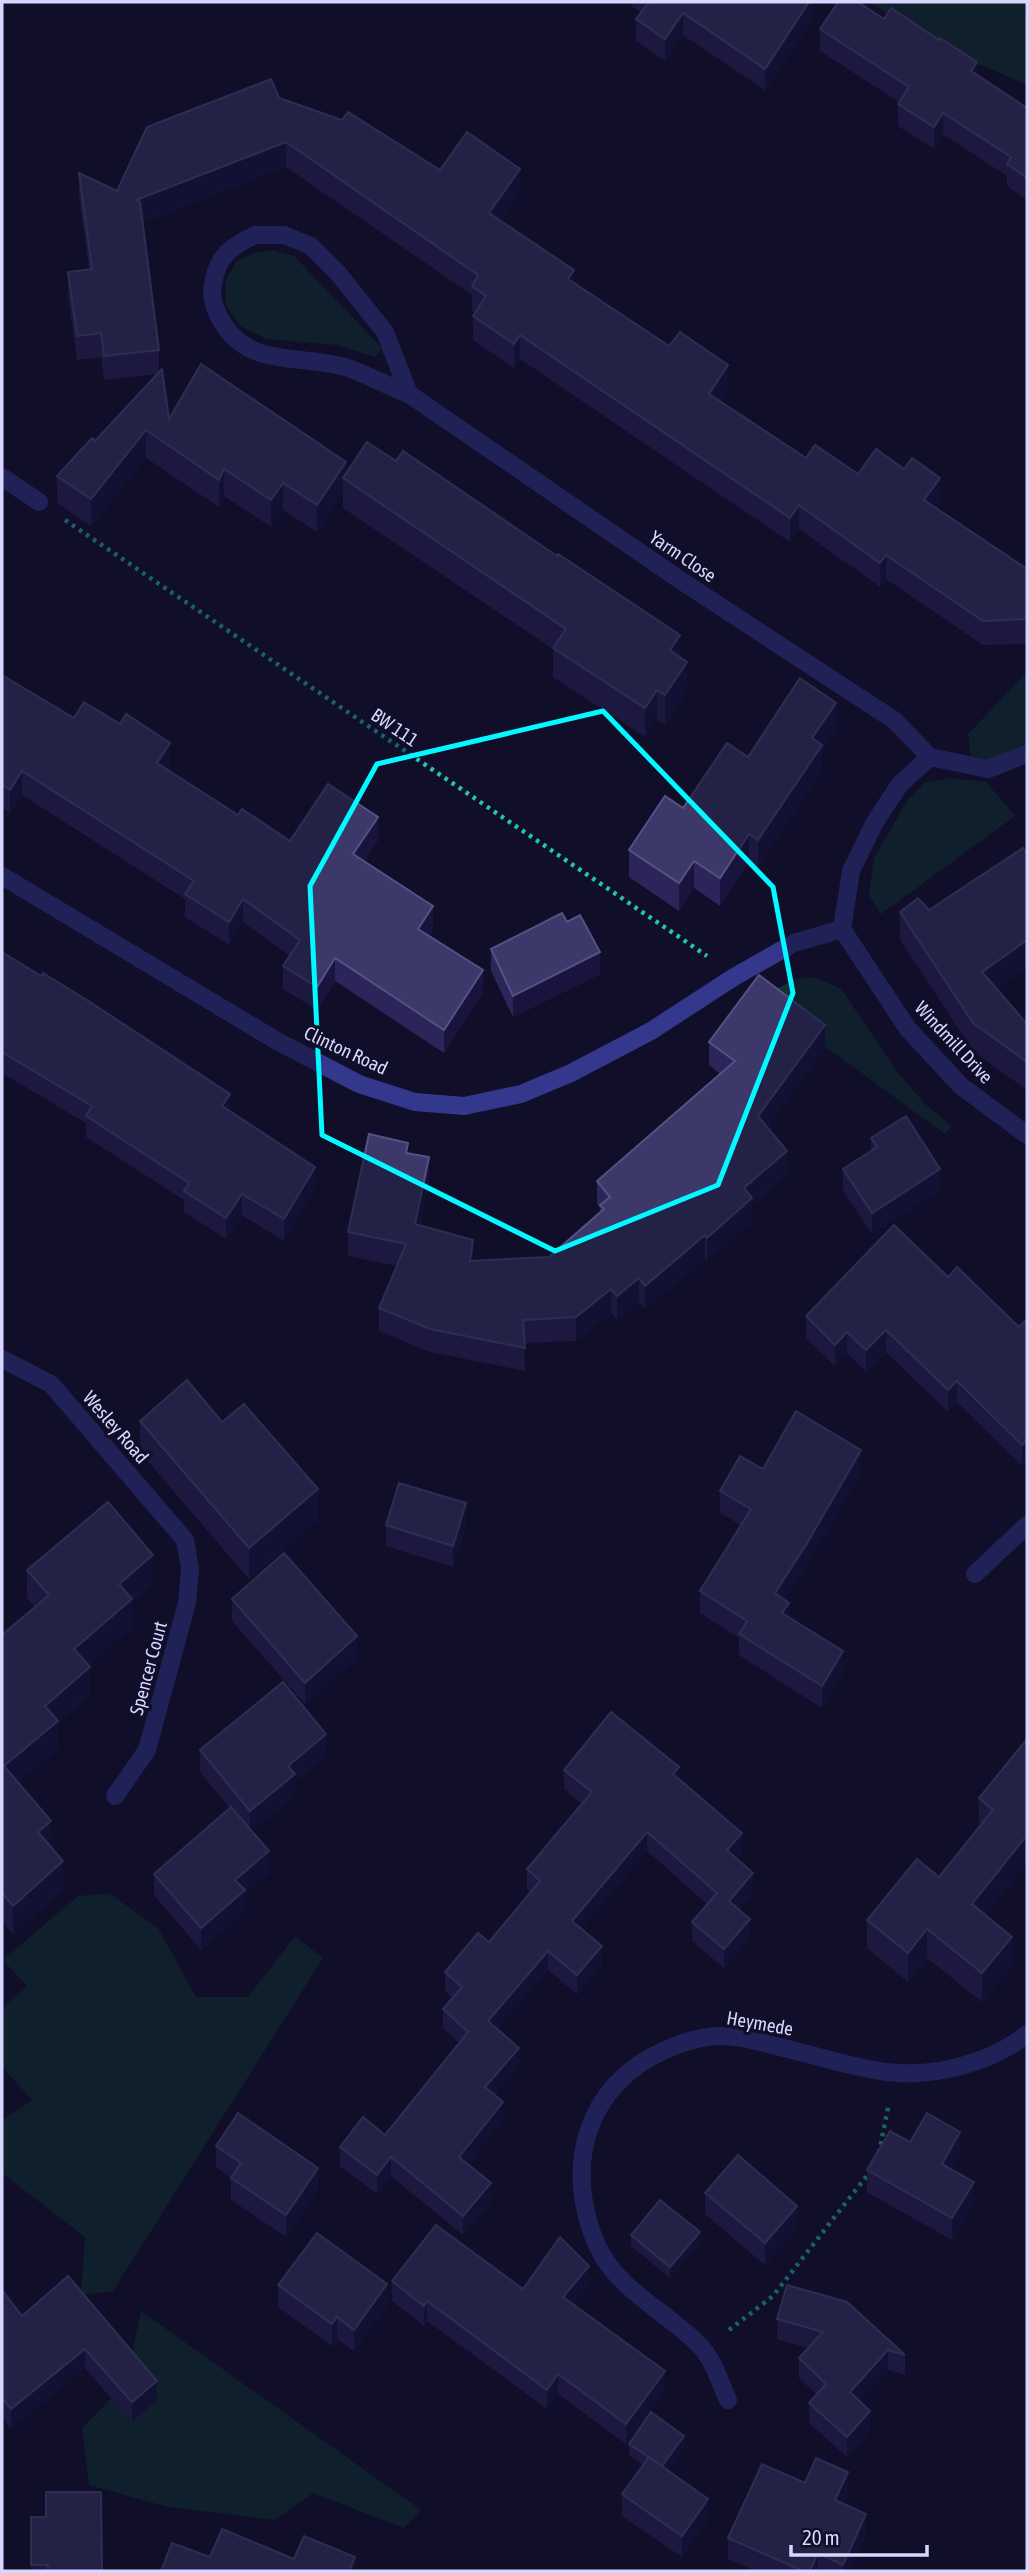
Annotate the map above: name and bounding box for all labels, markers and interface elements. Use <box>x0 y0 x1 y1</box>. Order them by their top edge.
street label: Yarm Close <box>645 526 721 586</box>
street label: BW 111 <box>367 703 423 751</box>
street label: Windmill Drive <box>911 996 997 1088</box>
street label: Clinton Road <box>301 1021 391 1079</box>
street label: Wesley Road <box>79 1386 153 1468</box>
street label: Spencer Court <box>125 1619 171 1717</box>
street label: Heymede <box>725 2006 795 2040</box>
scale bar <box>791 2514 928 2558</box>
text: 20 m <box>802 2525 840 2549</box>

